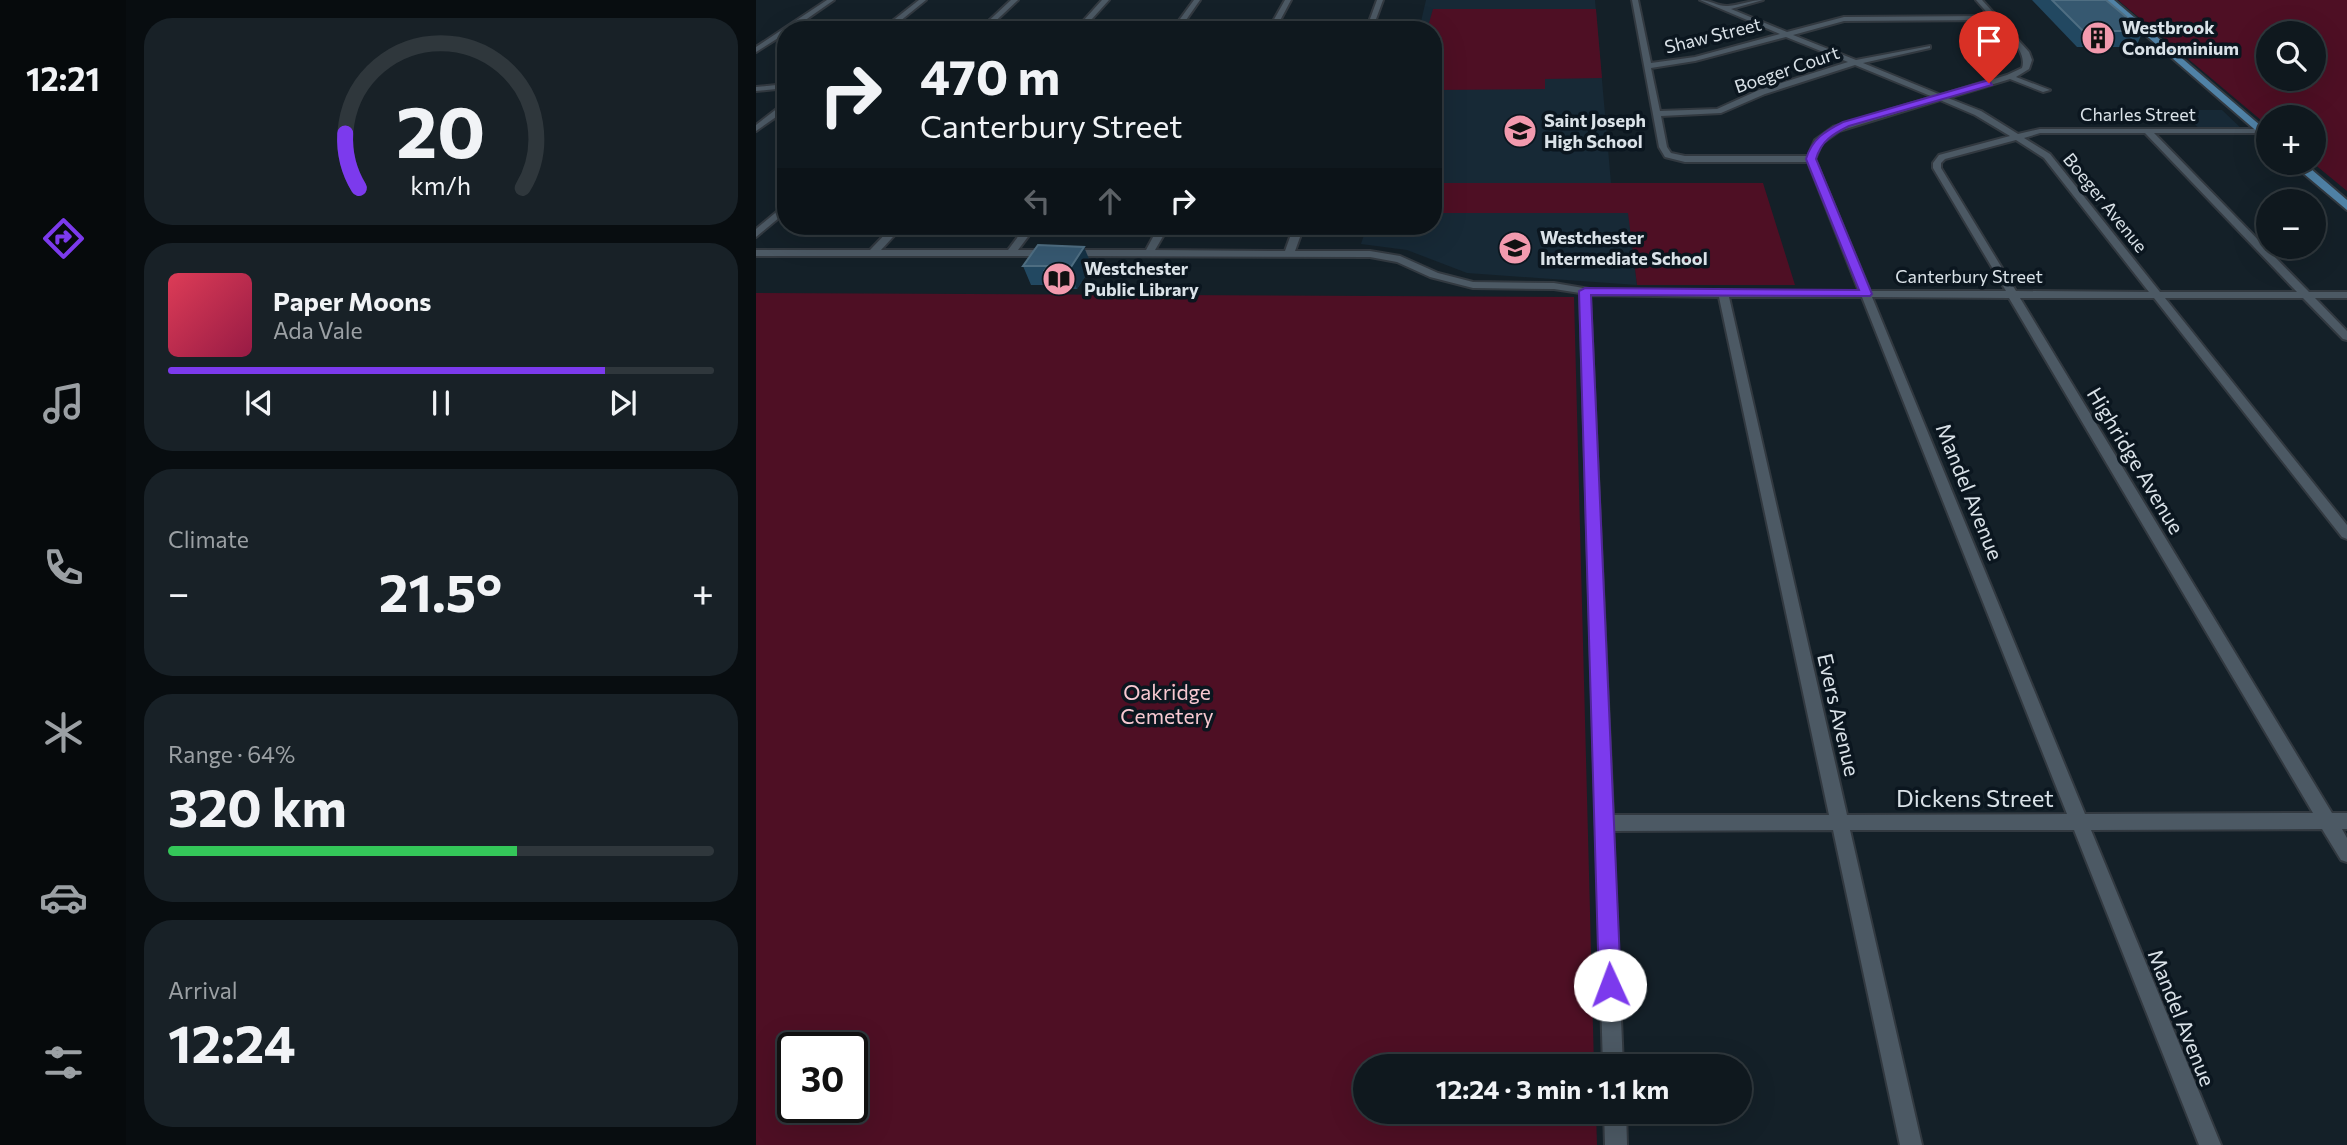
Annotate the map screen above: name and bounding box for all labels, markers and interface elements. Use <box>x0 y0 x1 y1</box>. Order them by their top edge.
pin <box>1959 11 2019 83</box>
street label: Shaw Street <box>1662 12 1763 58</box>
place label: Westbrook Condominium <box>2122 16 2239 59</box>
building icon: Westbrook Condominium <box>2079 19 2117 57</box>
map controls <box>2256 21 2326 259</box>
button: search <box>2256 21 2326 91</box>
icon: arrive <box>1970 22 2008 60</box>
street label: Boeger Court <box>1731 41 1842 97</box>
text: 470 m <box>920 45 1060 105</box>
icon: right <box>805 49 896 140</box>
text: 12:21 <box>26 58 100 98</box>
text: 20 <box>396 84 486 173</box>
street label: Charles Street <box>2080 103 2196 125</box>
text: Canterbury Street <box>920 105 1182 145</box>
button: + <box>2256 105 2326 175</box>
place label: Saint Joseph High School <box>1544 109 1646 152</box>
school or university icon: Saint Joseph High School <box>1501 112 1539 150</box>
street label: Boeger Avenue <box>2059 148 2153 257</box>
text: km/h <box>411 170 471 200</box>
icon: left <box>1018 182 1056 220</box>
icon: ahead <box>1091 182 1129 220</box>
icon: right <box>1164 182 1202 220</box>
button: − <box>2256 189 2326 259</box>
icon: directions <box>39 214 88 263</box>
place label: Westchester Intermediate School <box>1540 226 1708 269</box>
school or university icon: Westchester Intermediate School <box>1496 229 1534 267</box>
place label: Westchester Public Library <box>1084 257 1199 300</box>
library icon: Westchester Public Library <box>1040 260 1078 298</box>
street label: Canterbury Street <box>1895 265 2043 287</box>
text: Paper Moons <box>273 285 431 316</box>
text: Ada Vale <box>273 316 363 344</box>
icon: music <box>39 379 88 428</box>
street label: Highridge Avenue <box>2083 382 2190 538</box>
icon: previous <box>240 384 278 422</box>
icon: pause <box>422 384 460 422</box>
icon: next <box>604 384 642 422</box>
street label: Mandel Avenue <box>1932 419 2009 564</box>
text: Climate <box>168 525 249 553</box>
icon: phone <box>39 543 88 592</box>
text: 21.5° <box>379 559 502 623</box>
text: − <box>168 568 190 615</box>
text: + <box>692 568 714 615</box>
street label: Evers Avenue <box>1813 651 1866 778</box>
park label: Oakridge Cemetery <box>1120 679 1214 728</box>
icon: climate <box>39 708 88 757</box>
text: Range · 64% <box>168 740 295 768</box>
text: 320 km <box>168 774 347 838</box>
street label: Dickens Street <box>1896 783 2054 812</box>
icon: car <box>39 873 88 922</box>
street label: Mandel Avenue <box>2144 945 2221 1090</box>
position arrow <box>1573 948 1647 1022</box>
text: Arrival <box>168 976 238 1004</box>
text: 12:24 <box>168 1010 296 1074</box>
speed limit sign: 30 <box>777 1032 868 1123</box>
icon: filters <box>39 1038 88 1087</box>
text: 12:24 · 3 min · 1.1 km <box>1436 1073 1669 1104</box>

